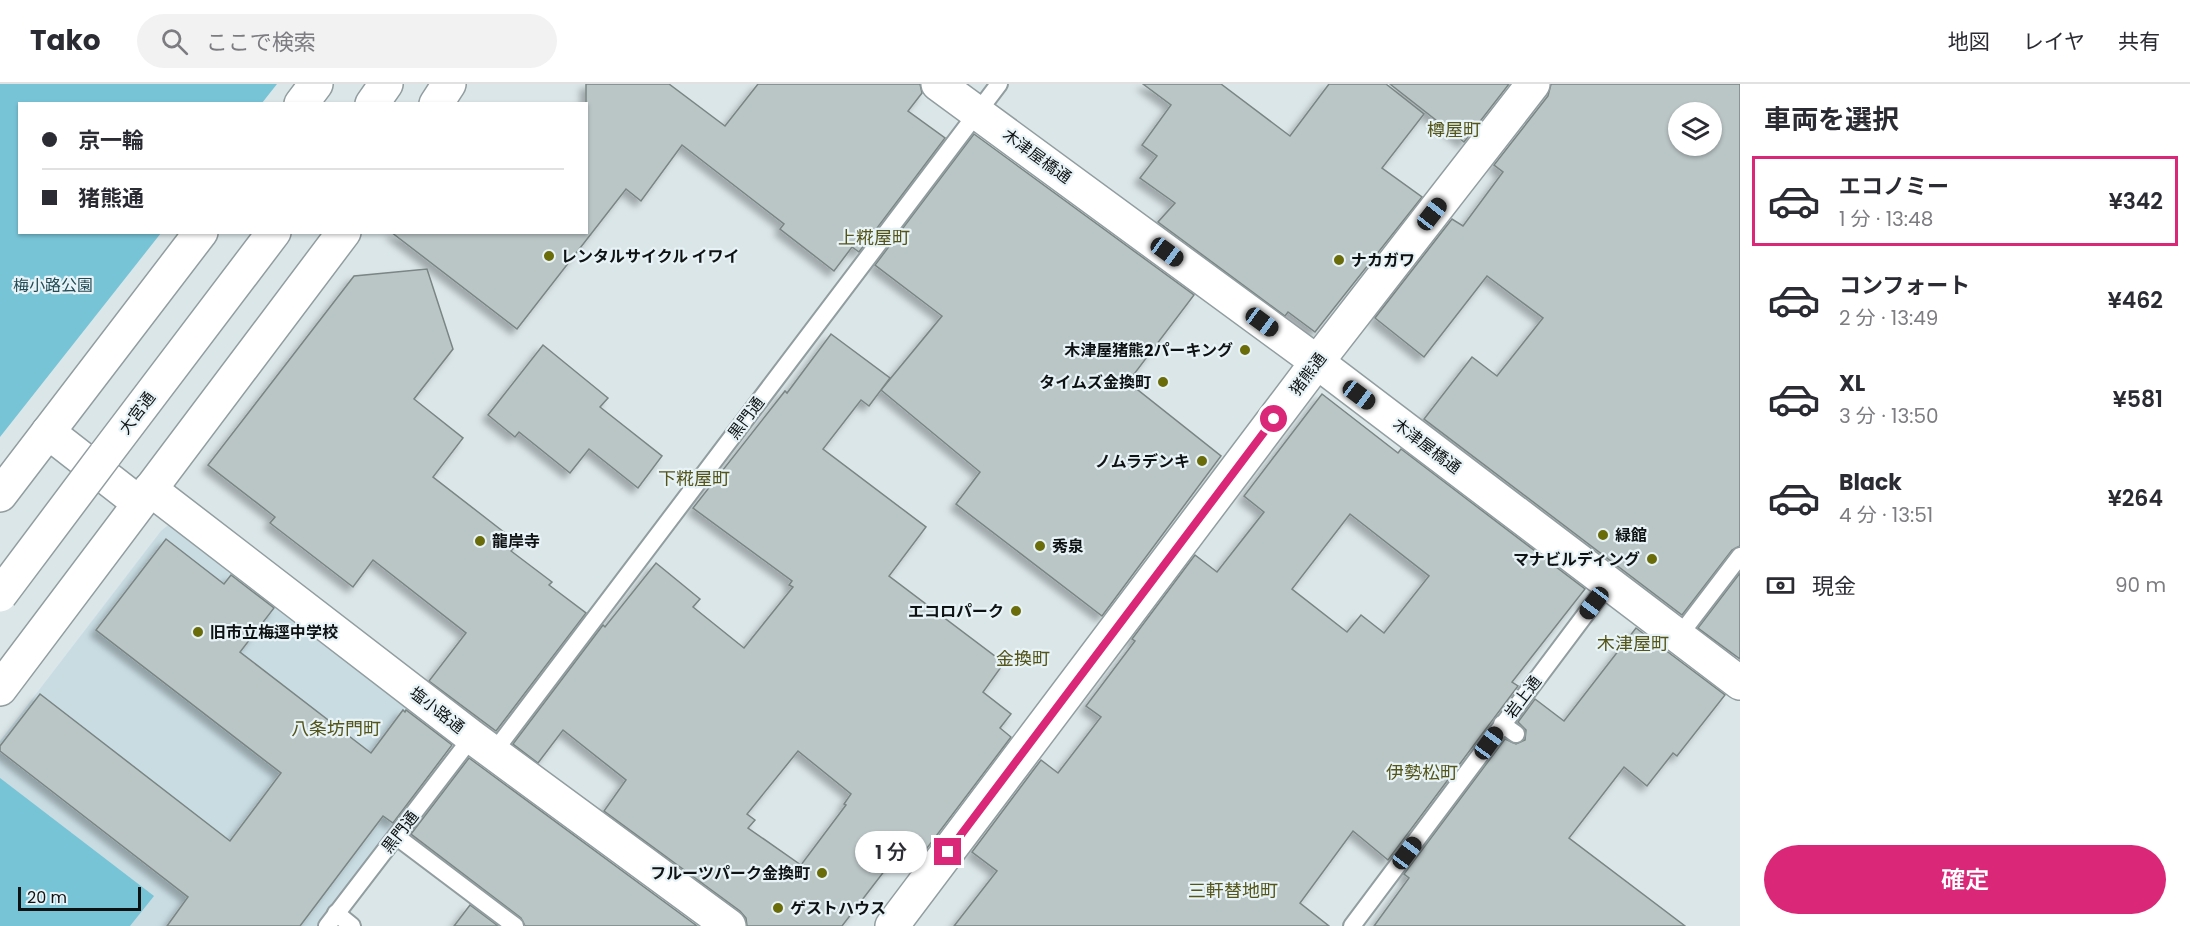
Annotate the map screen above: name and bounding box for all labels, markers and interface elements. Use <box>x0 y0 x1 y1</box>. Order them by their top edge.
search box <box>137 14 557 68</box>
text: Tako <box>30 21 101 60</box>
icon: search <box>158 25 191 58</box>
text: ここで検索 <box>206 27 316 58</box>
text: 地図 <box>1948 27 1990 56</box>
text: レイヤ <box>2023 27 2085 56</box>
text: 共有 <box>2118 27 2160 56</box>
text: 車両を選択 <box>1764 101 1899 138</box>
map controls <box>1668 102 1722 156</box>
button: layers <box>1668 102 1722 156</box>
district label: 樽屋町 <box>1427 117 1481 142</box>
street label: 木津屋橋通 <box>998 123 1076 189</box>
text: 京一輪 <box>78 125 144 156</box>
text: エコノミー <box>1839 171 1949 202</box>
icon: car <box>1767 174 1821 228</box>
text: 猪熊通 <box>78 183 144 214</box>
text: ¥342 <box>2109 186 2163 217</box>
car <box>1414 194 1450 234</box>
text: 1 分 · 13:48 <box>1839 205 1933 233</box>
district label: 上糀屋町 <box>838 225 910 250</box>
car <box>1147 234 1187 270</box>
place label: レンタルサイクル イワイ <box>561 245 740 268</box>
marker: レンタルサイクル イワイ <box>542 249 556 263</box>
place label: ナカガワ <box>1351 249 1415 272</box>
marker: ナカガワ <box>1332 253 1346 267</box>
text: コンフォート <box>1839 270 1970 301</box>
icon: car <box>1767 273 1821 327</box>
park label: 梅小路公園 <box>13 274 93 297</box>
text: ¥462 <box>2108 285 2163 316</box>
car <box>1242 304 1282 340</box>
text: 2 分 · 13:49 <box>1839 304 1938 332</box>
place label: 木津屋猪熊2パーキング <box>1064 339 1233 362</box>
marker: 木津屋猪熊2パーキング <box>1238 343 1252 357</box>
street label: 猪熊通 <box>1284 348 1332 400</box>
text: XL <box>1839 368 1865 399</box>
place label: タイムズ金換町 <box>1039 371 1151 394</box>
icon: car <box>1767 372 1821 426</box>
marker: タイムズ金換町 <box>1156 375 1170 389</box>
car <box>1339 377 1379 413</box>
text: ¥581 <box>2113 384 2163 415</box>
street label: 大宮通 <box>113 387 161 439</box>
street label: 黒門通 <box>722 392 770 444</box>
text: 3 分 · 13:50 <box>1839 402 1939 430</box>
route start <box>1260 405 1287 432</box>
street label: 木津屋橋通 <box>1388 413 1466 479</box>
place label: ノムラデンキ <box>1095 450 1190 473</box>
marker: ノムラデンキ <box>1195 454 1209 468</box>
district label: 下糀屋町 <box>658 466 730 491</box>
text: Black <box>1839 467 1902 498</box>
icon: car <box>1767 471 1821 525</box>
text: ¥264 <box>2108 483 2163 514</box>
text: 4 分 · 13:51 <box>1839 501 1933 529</box>
place label: 緑館 <box>1615 524 1647 547</box>
marker: 緑館 <box>1596 528 1610 542</box>
place label: 龍岸寺 <box>492 530 540 553</box>
marker: 龍岸寺 <box>473 534 487 548</box>
place label: 秀泉 <box>1052 535 1084 558</box>
marker: 秀泉 <box>1033 539 1047 553</box>
place label: マナビルディング <box>1513 548 1640 571</box>
marker: マナビルディング <box>1645 552 1659 566</box>
icon: cash <box>1764 569 1797 602</box>
text: 現金 <box>1812 571 1856 602</box>
text: 90 m <box>2115 571 2166 599</box>
car <box>1576 583 1612 623</box>
place label: エコロパーク <box>908 600 1004 623</box>
marker: エコロパーク <box>1009 604 1023 618</box>
place label: 旧市立梅逕中学校 <box>210 621 338 644</box>
marker: 旧市立梅逕中学校 <box>191 625 205 639</box>
district label: 木津屋町 <box>1597 631 1669 656</box>
district label: 金換町 <box>996 646 1050 671</box>
street label: 岩上通 <box>1499 671 1547 723</box>
street label: 塩小路通 <box>405 681 469 739</box>
district label: 八条坊門町 <box>291 716 381 741</box>
car <box>1471 723 1507 763</box>
district label: 伊勢松町 <box>1386 760 1458 785</box>
street label: 黒門通 <box>376 806 424 858</box>
callout: 1 分 <box>855 831 927 873</box>
car <box>1389 833 1425 873</box>
text: 1 分 <box>875 838 907 866</box>
route end <box>934 838 961 865</box>
button: 確定 <box>1764 845 2166 914</box>
place label: フルーツパーク金換町 <box>650 862 810 885</box>
marker: フルーツパーク金換町 <box>815 866 829 880</box>
district label: 三軒替地町 <box>1188 878 1278 903</box>
scale bar <box>18 884 141 912</box>
text: 20 m <box>27 886 67 909</box>
place label: ゲストハウス <box>790 897 886 920</box>
marker: ゲストハウス <box>771 901 785 915</box>

